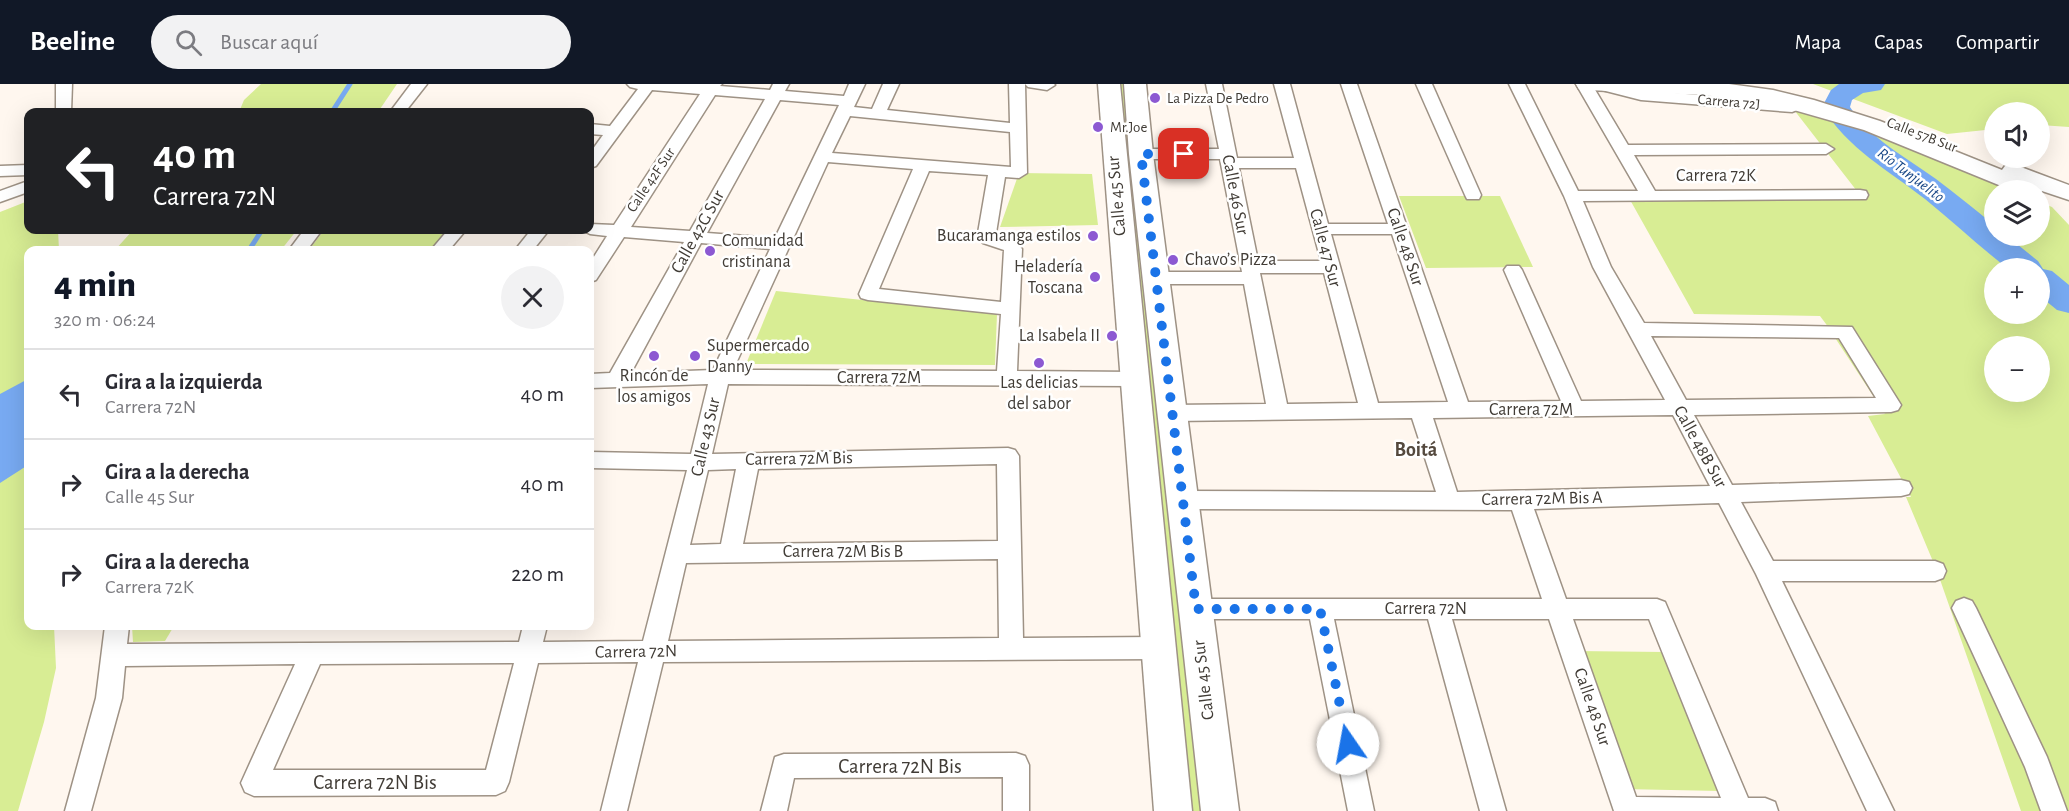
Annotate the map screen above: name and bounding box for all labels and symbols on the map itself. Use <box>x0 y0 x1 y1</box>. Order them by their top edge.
marker: La Pizza De Pedro <box>1148 91 1162 105</box>
place label: La Pizza De Pedro <box>1167 91 1269 106</box>
street label: Carrera 72J <box>1697 92 1761 112</box>
street label: Calle 57B Sur <box>1885 115 1959 155</box>
marker: Mr.Joe <box>1091 120 1105 134</box>
place label: Mr.Joe <box>1110 120 1147 135</box>
pin <box>1158 128 1209 179</box>
street label: Calle 42F Sur <box>624 145 678 215</box>
water label: Río Tunjuelito <box>1874 145 1948 206</box>
street label: Calle 46 Sur <box>1218 153 1252 237</box>
street label: Calle 45 Sur <box>1105 155 1129 237</box>
street label: Carrera 72K <box>1676 167 1756 185</box>
street label: Calle 42G Sur <box>668 187 728 276</box>
street label: Calle 48 Sur <box>1383 206 1427 289</box>
street label: Calle 47 Sur <box>1306 207 1344 289</box>
place label: Bucaramanga estilos <box>937 227 1081 245</box>
marker: Bucaramanga estilos <box>1086 229 1100 243</box>
place label: Comunidad cristinana <box>722 232 804 271</box>
marker: Comunidad cristinana <box>703 244 717 258</box>
place label: Chavo’s Pizza <box>1185 251 1277 269</box>
marker: Chavo’s Pizza <box>1166 253 1180 267</box>
place label: Heladería Toscana <box>1014 258 1083 297</box>
marker: Heladería Toscana <box>1088 270 1102 284</box>
place label: La Isabela II <box>1019 327 1100 345</box>
marker: La Isabela II <box>1105 329 1119 343</box>
place label: Supermercado Danny <box>707 337 810 376</box>
marker: Rincón de los amigos <box>647 349 661 363</box>
marker: Supermercado Danny <box>688 349 702 363</box>
marker: Las delicias del sabor <box>1032 356 1046 370</box>
place label: Rincón de los amigos <box>617 367 691 406</box>
street label: Carrera 72M <box>837 369 921 387</box>
place label: Las delicias del sabor <box>1000 374 1078 413</box>
street label: Calle 43 Sur <box>688 396 724 478</box>
street label: Carrera 72M <box>1489 401 1573 419</box>
street label: Calle 48B Sur <box>1670 403 1730 491</box>
district label: Boitá <box>1395 440 1438 460</box>
street label: Carrera 72M Bis <box>745 449 853 469</box>
street label: Carrera 72M Bis A <box>1481 489 1603 509</box>
street label: Carrera 72M Bis B <box>783 543 903 561</box>
street label: Carrera 72N <box>1385 600 1467 618</box>
street label: Calle 45 Sur <box>1190 639 1218 721</box>
street label: Carrera 72N <box>595 642 677 662</box>
street label: Calle 48 Sur <box>1570 666 1614 749</box>
position arrow <box>1316 712 1380 776</box>
street label: Carrera 72N Bis <box>838 756 962 777</box>
street label: Carrera 72N Bis <box>313 772 437 793</box>

